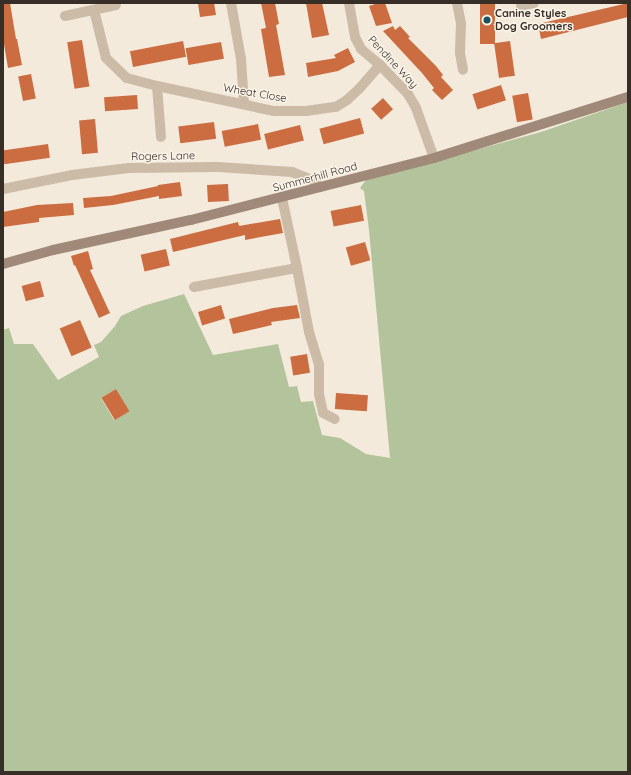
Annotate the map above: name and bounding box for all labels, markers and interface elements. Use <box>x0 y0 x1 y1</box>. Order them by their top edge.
place label: Canine Styles Dog Groomers <box>495 7 573 33</box>
marker: Canine Styles Dog Groomers <box>482 15 492 25</box>
street label: Pendine Way <box>365 33 421 91</box>
street label: Wheat Close <box>222 81 288 105</box>
street label: Rogers Lane <box>131 149 195 163</box>
street label: Summerhill Road <box>271 159 359 195</box>

